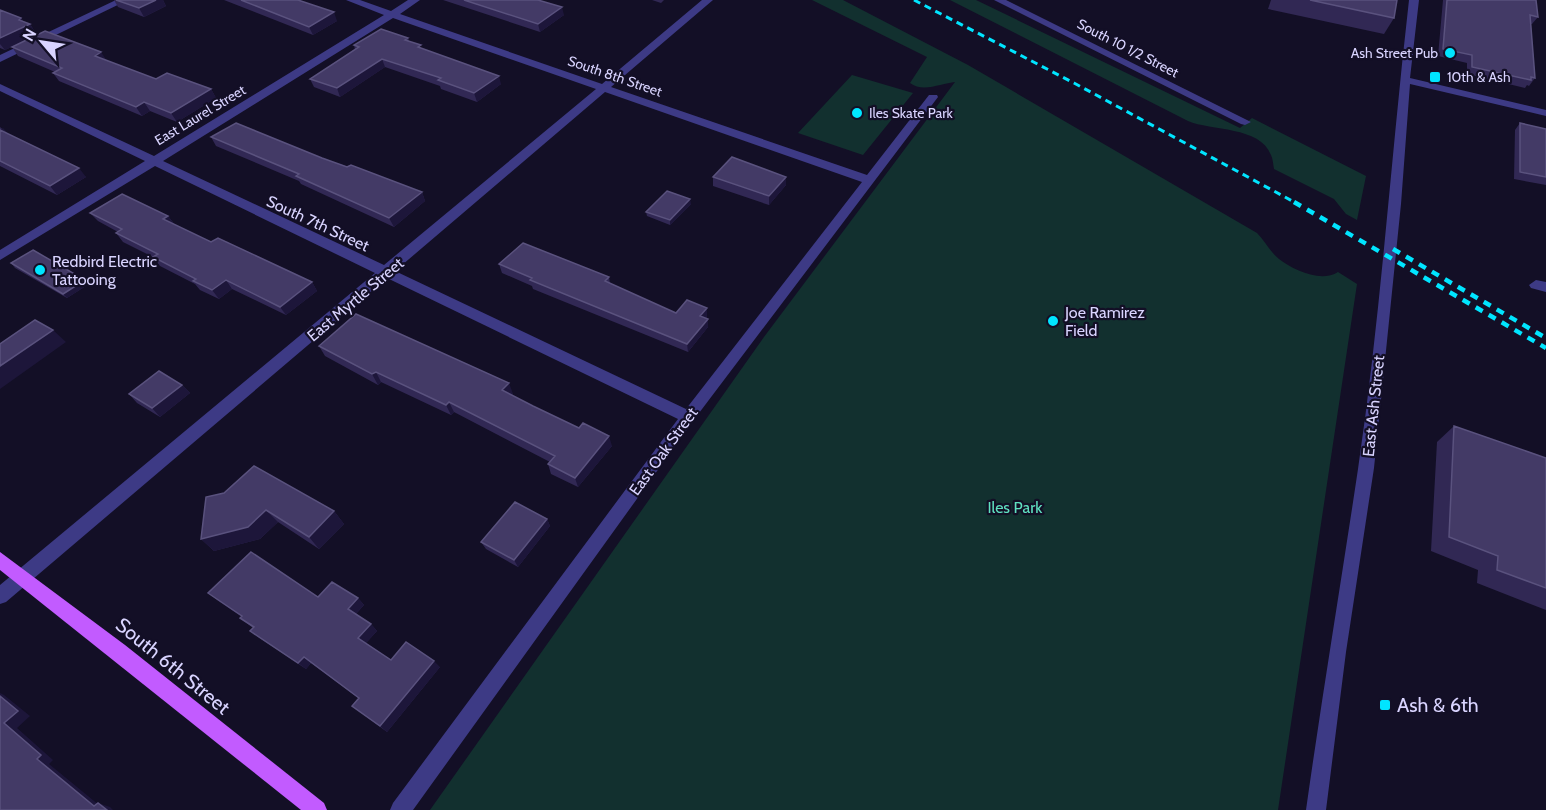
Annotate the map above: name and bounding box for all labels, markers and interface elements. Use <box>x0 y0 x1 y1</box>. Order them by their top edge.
north arrow <box>12 12 72 72</box>
street label: South 10 1/2 Street <box>1074 15 1182 82</box>
text: N <box>18 25 40 45</box>
place label: Ash Street Pub <box>1351 44 1438 62</box>
marker: Ash Street Pub <box>1443 46 1457 60</box>
street label: South 8th Street <box>565 51 665 101</box>
place label: 10th & Ash <box>1447 68 1511 86</box>
marker: 10th & Ash <box>1428 70 1442 84</box>
street label: East Laurel Street <box>151 81 249 149</box>
place label: Iles Skate Park <box>869 104 954 122</box>
marker: Iles Skate Park <box>850 106 864 120</box>
street label: South 7th Street <box>263 191 373 256</box>
place label: Redbird Electric Tattooing <box>52 252 157 289</box>
street label: East Myrtle Street <box>303 253 408 345</box>
marker: Redbird Electric Tattooing <box>33 263 47 277</box>
place label: Joe Ramirez Field <box>1064 303 1145 340</box>
marker: Joe Ramirez Field <box>1046 314 1060 328</box>
street label: East Ash Street <box>1359 354 1388 458</box>
street label: East Oak Street <box>625 403 702 499</box>
park label: Iles Park <box>988 498 1043 517</box>
street label: South 6th Street <box>111 613 235 720</box>
place label: Ash & 6th <box>1397 693 1479 717</box>
marker: Ash & 6th <box>1378 698 1392 712</box>

